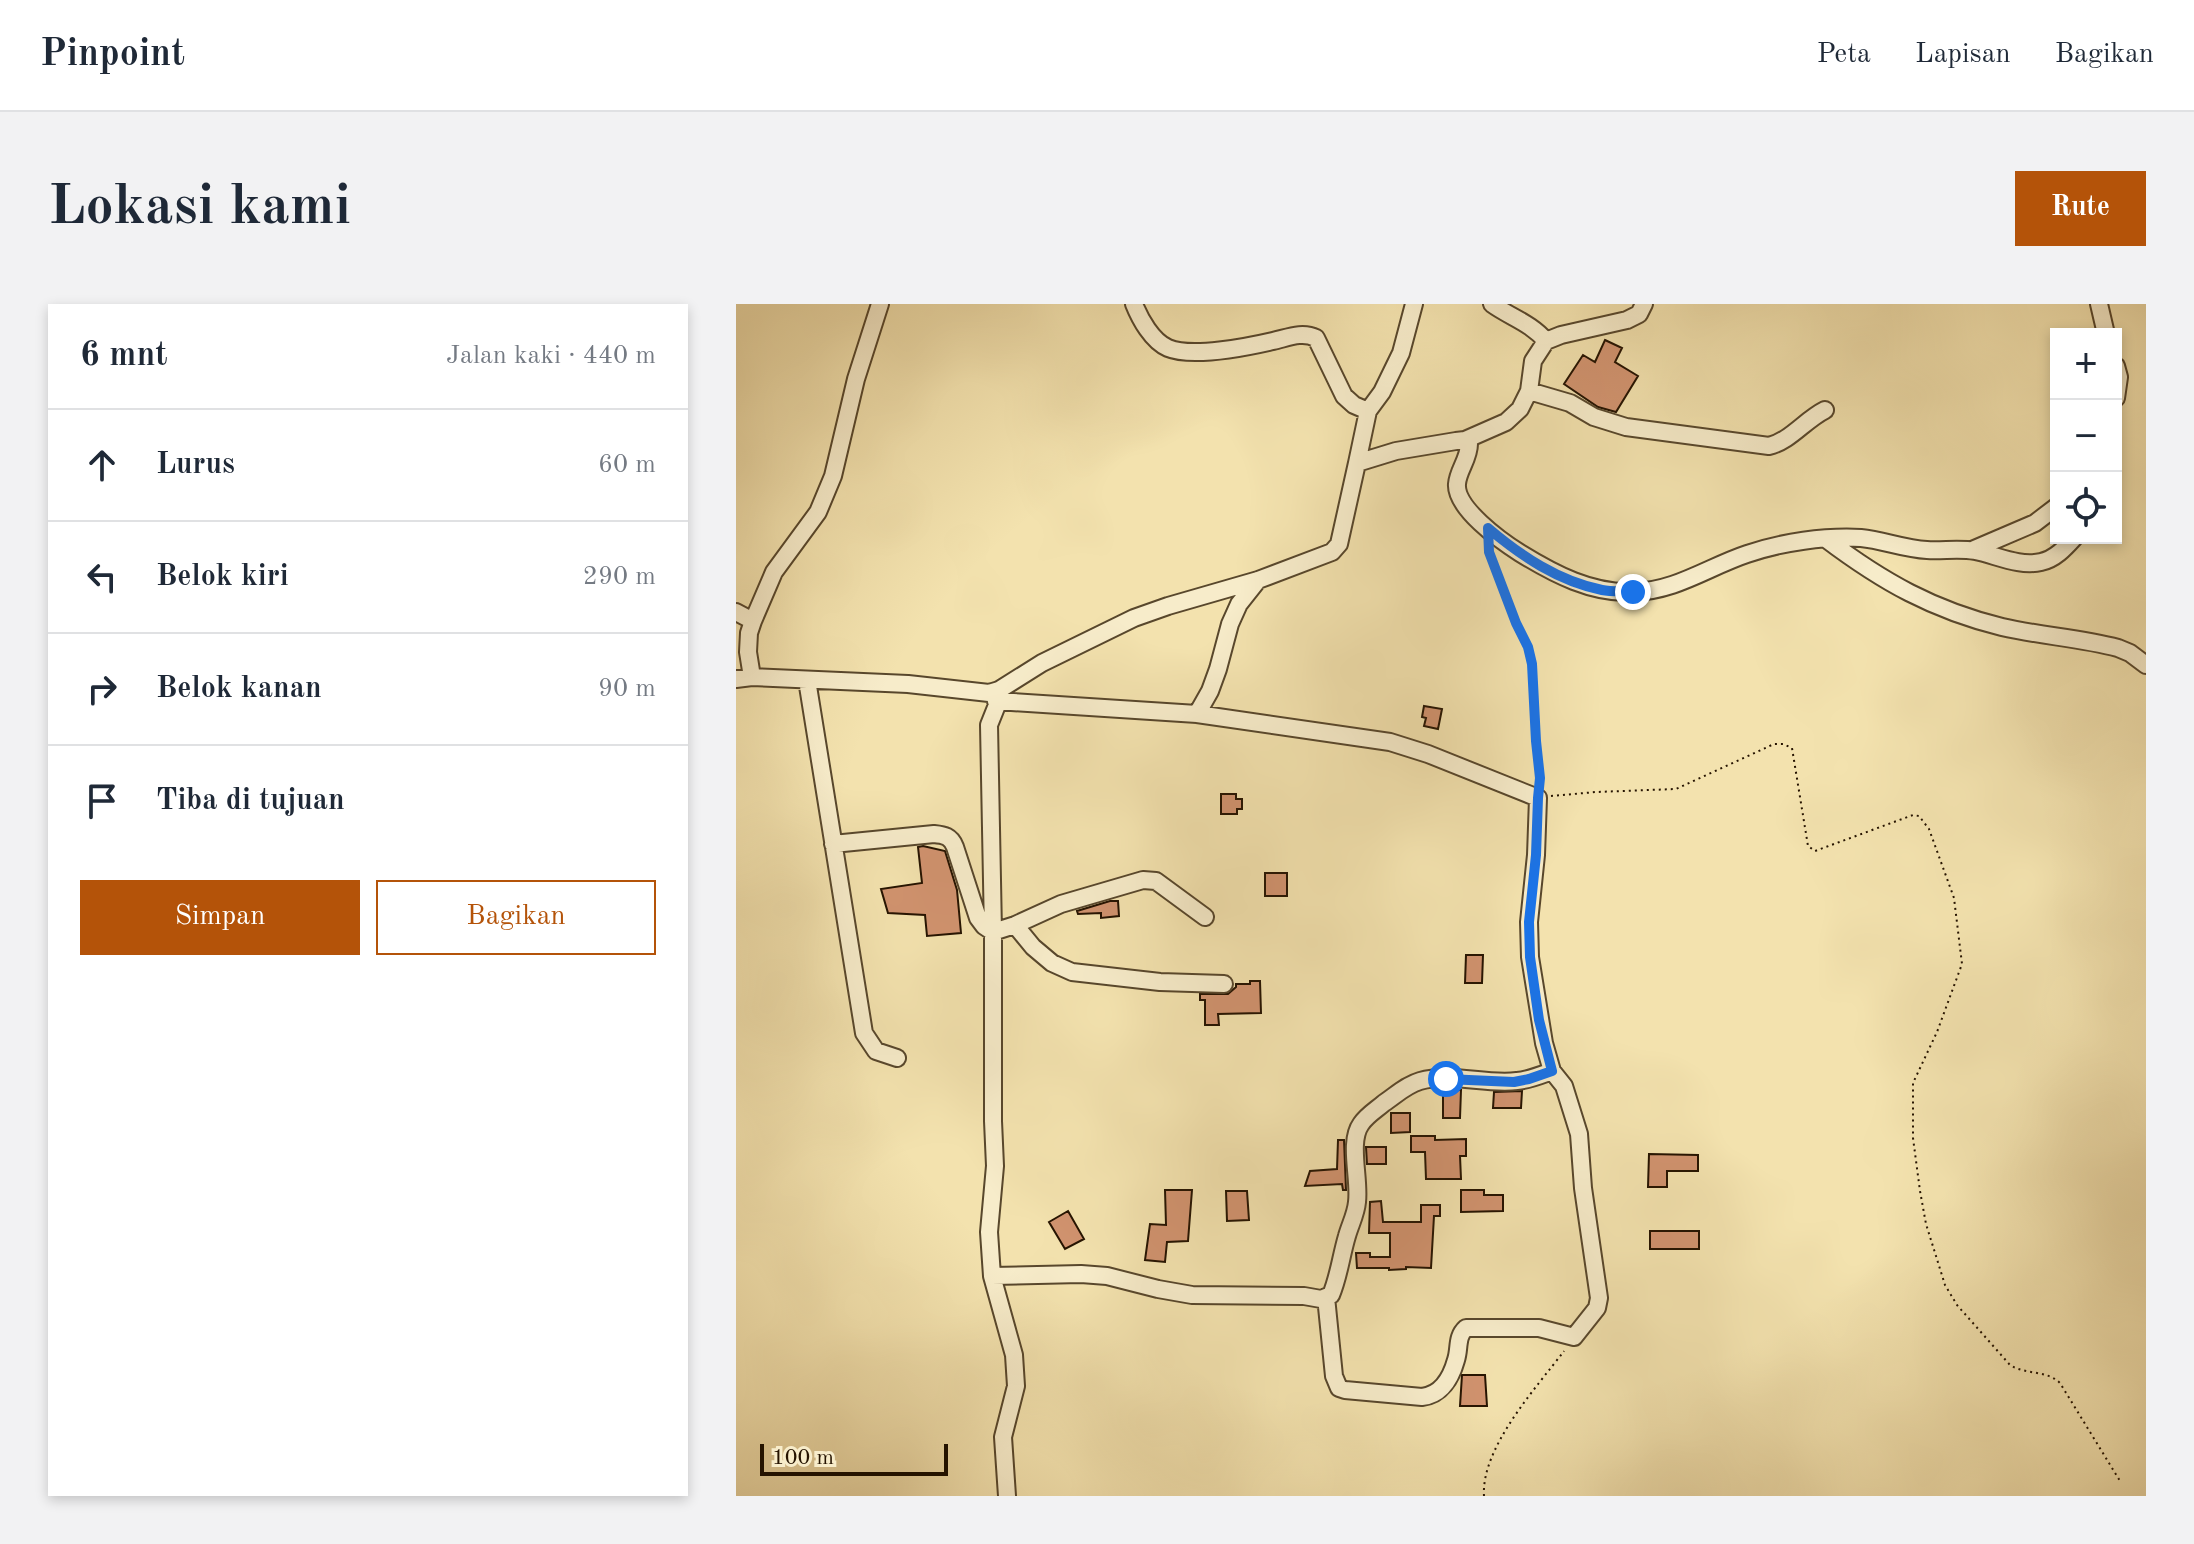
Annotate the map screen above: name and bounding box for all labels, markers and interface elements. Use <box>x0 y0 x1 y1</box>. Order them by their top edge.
text: Pinpoint <box>40 36 185 74</box>
text: Peta <box>1817 41 1871 69</box>
text: Lapisan <box>1915 41 2011 69</box>
text: Bagikan <box>2055 41 2154 69</box>
button: Rute <box>2015 171 2146 246</box>
text: Lokasi kami <box>48 180 351 236</box>
map controls <box>2050 328 2122 544</box>
button: + <box>2050 328 2122 400</box>
text: 6 mnt <box>80 339 168 373</box>
text: Jalan kaki · 440 m <box>446 343 656 369</box>
button: − <box>2050 400 2122 472</box>
icon: ahead <box>80 443 124 487</box>
text: Lurus <box>156 450 235 480</box>
text: 60 m <box>598 452 656 478</box>
button: locate <box>2050 472 2122 544</box>
icon: left <box>80 555 124 599</box>
text: Belok kiri <box>156 562 289 592</box>
text: 290 m <box>583 564 656 590</box>
route end <box>1615 574 1651 610</box>
icon: right <box>80 667 124 711</box>
text: Belok kanan <box>156 674 322 704</box>
text: 90 m <box>598 676 656 702</box>
icon: arrive <box>80 779 124 823</box>
text: Tiba di tujuan <box>156 786 345 816</box>
button: Simpan <box>80 880 360 955</box>
button: Bagikan <box>376 880 656 955</box>
route start <box>1428 1061 1464 1097</box>
scale bar <box>760 1440 948 1476</box>
text: 100 m <box>772 1447 834 1469</box>

